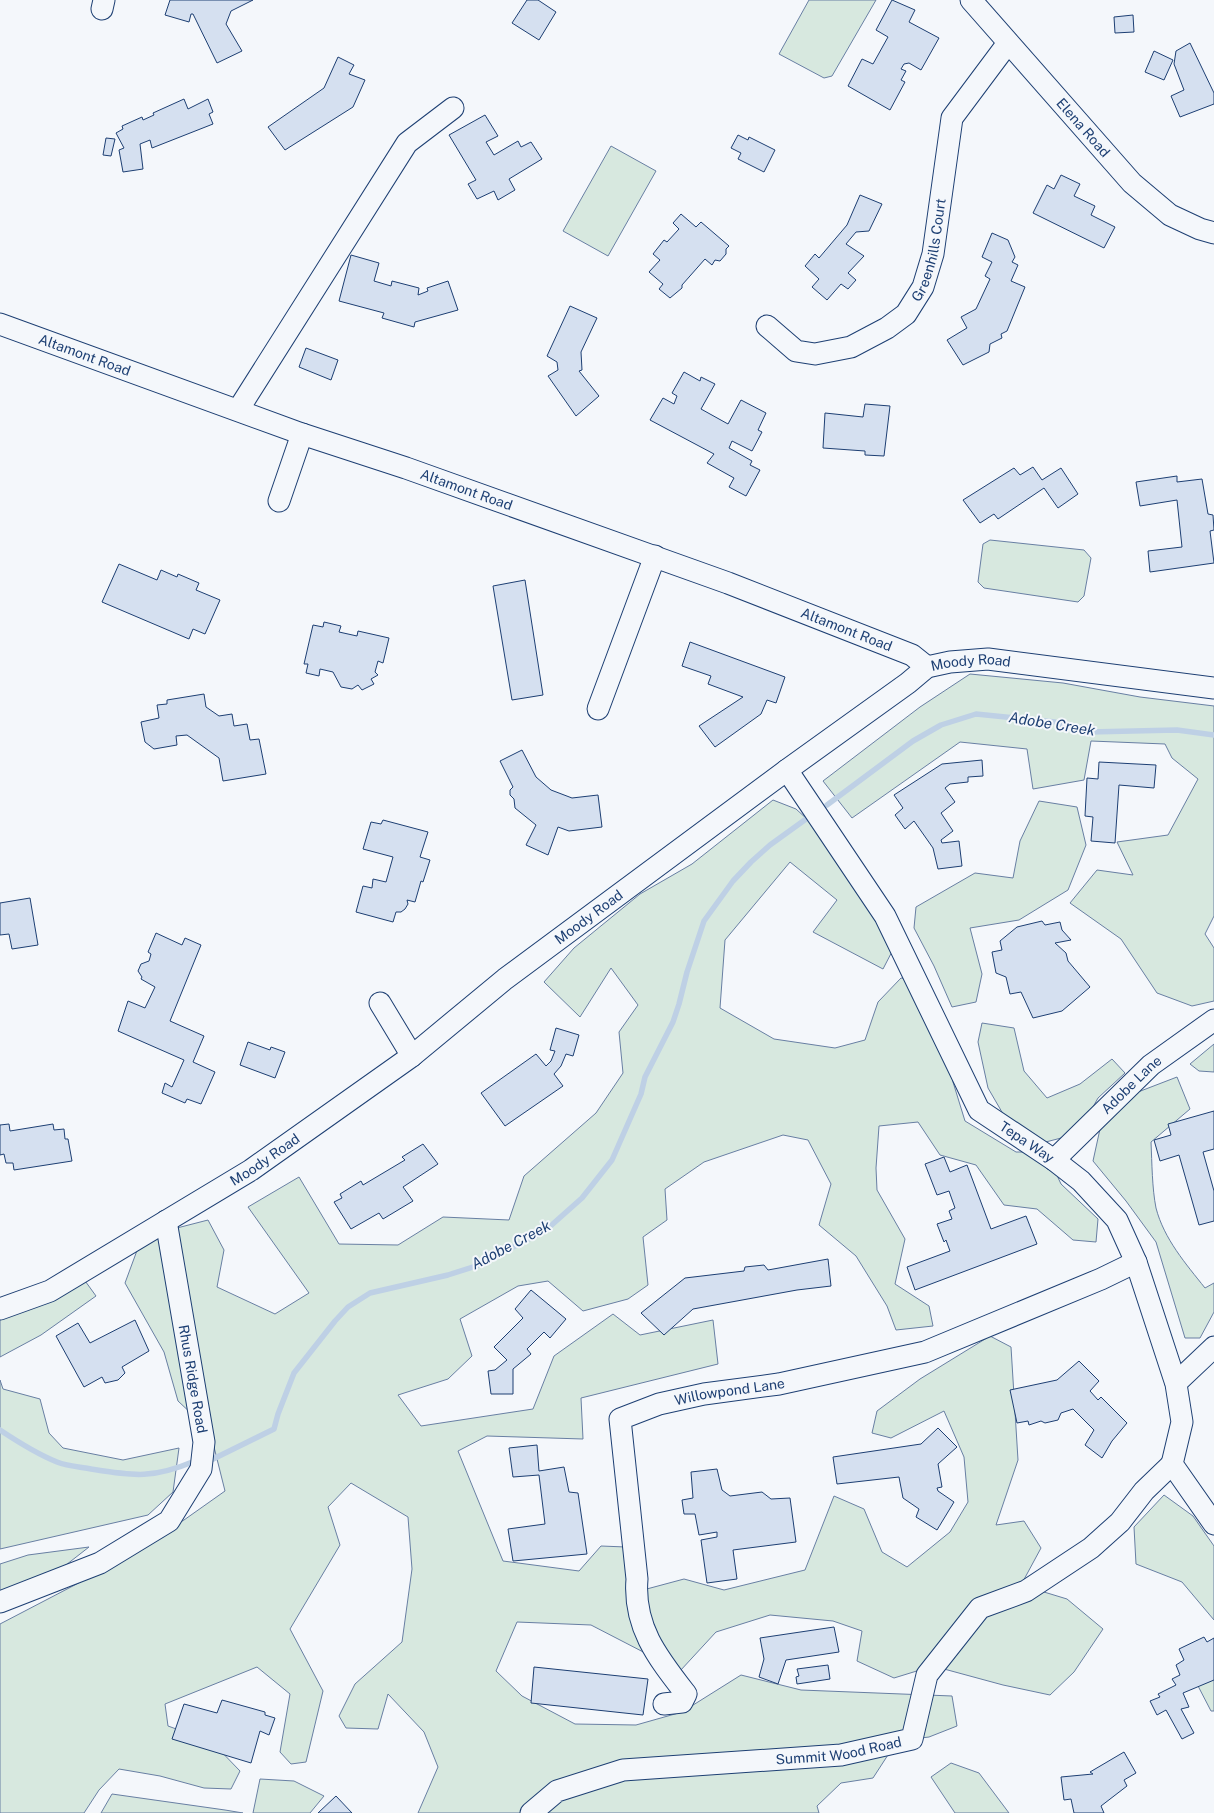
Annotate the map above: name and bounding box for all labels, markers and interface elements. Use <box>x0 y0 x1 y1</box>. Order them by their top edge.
street label: Elena Road <box>1053 95 1113 160</box>
street label: Greenhills Court <box>908 197 949 304</box>
street label: Altamont Road <box>36 331 133 379</box>
street label: Altamont Road <box>418 466 515 513</box>
street label: Altamont Road <box>799 604 894 654</box>
street label: Moody Road <box>929 651 1012 674</box>
water label: Adobe Creek <box>1008 708 1097 739</box>
street label: Moody Road <box>552 887 626 947</box>
street label: Adobe Lane <box>1098 1052 1165 1117</box>
street label: Tepa Way <box>997 1118 1058 1166</box>
street label: Moody Road <box>227 1130 303 1189</box>
water label: Adobe Creek <box>468 1216 554 1273</box>
street label: Rhus Ridge Road <box>176 1323 210 1435</box>
street label: Willowpond Lane <box>673 1375 786 1408</box>
street label: Summit Wood Road <box>775 1734 903 1767</box>

